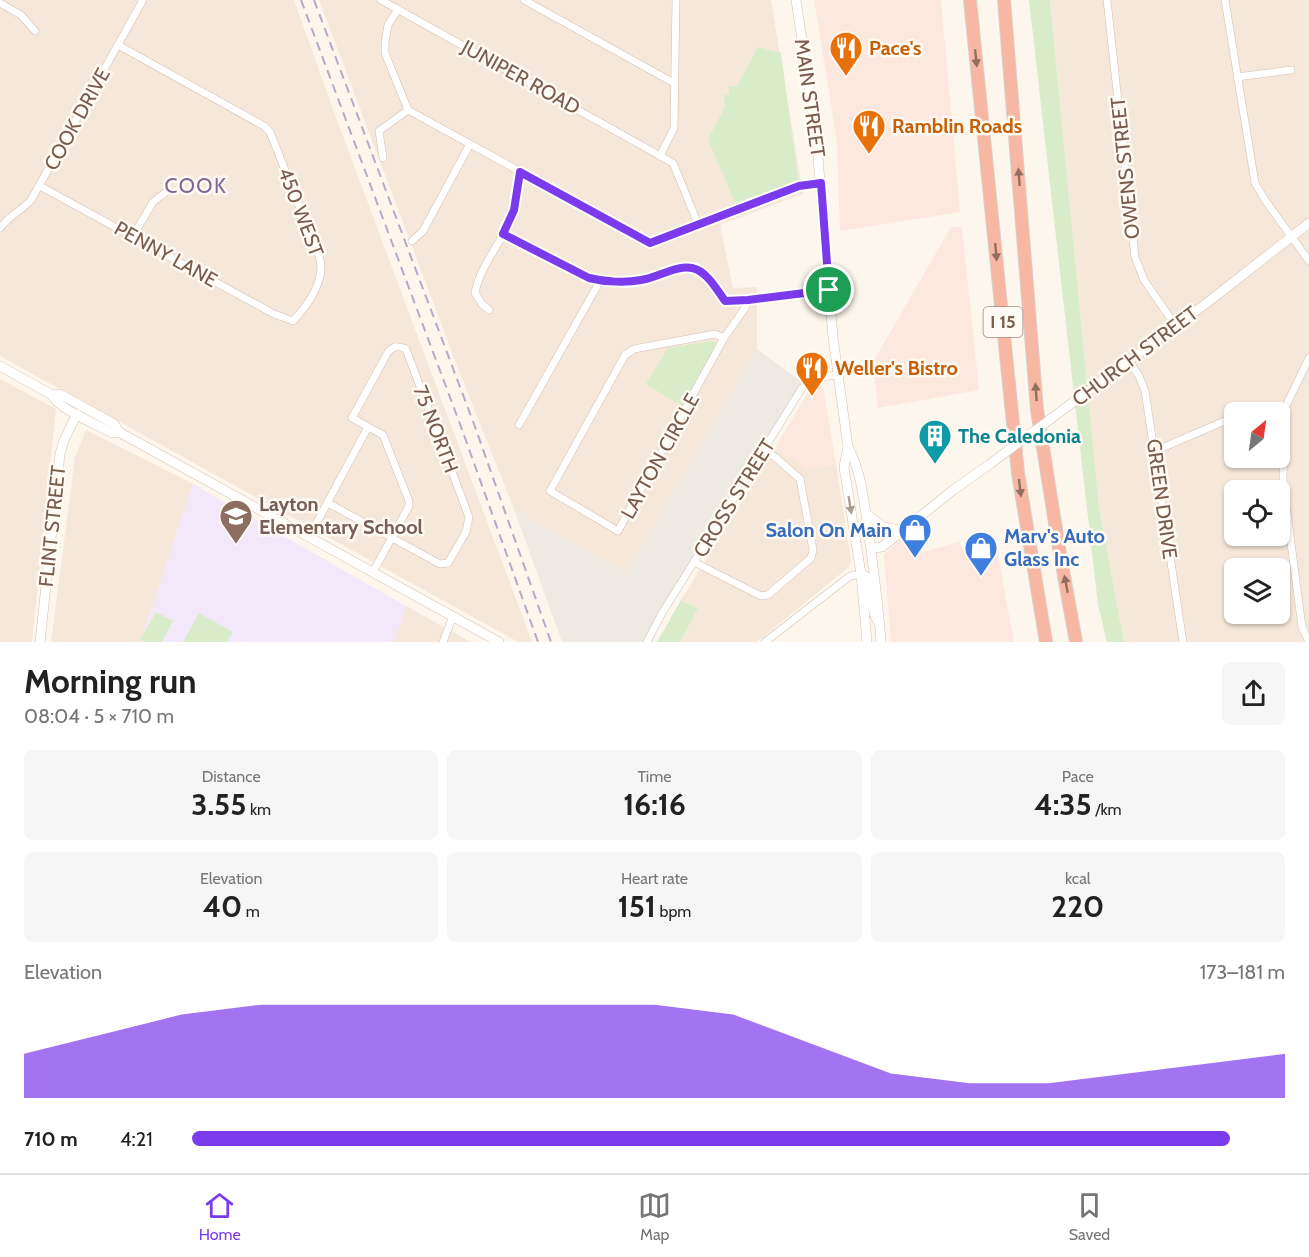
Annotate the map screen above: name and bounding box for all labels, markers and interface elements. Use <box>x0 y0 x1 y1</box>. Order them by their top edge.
restaurant icon: Pace's <box>828 30 864 77</box>
street label: JUNIPER ROAD <box>457 34 585 119</box>
place label: Pace's <box>869 36 922 60</box>
street label: MAIN STREET <box>790 37 830 159</box>
one-way arrow <box>971 49 981 68</box>
street label: COOK DRIVE <box>39 63 115 175</box>
street label: OWENS STREET <box>1106 95 1144 240</box>
restaurant icon: Ramblin Roads <box>851 108 887 155</box>
place label: Ramblin Roads <box>892 114 1022 138</box>
street label: 450 WEST <box>273 164 329 260</box>
one-way arrow <box>1015 167 1024 186</box>
district label: COOK <box>165 173 227 198</box>
street label: PENNY LANE <box>110 216 222 292</box>
one-way arrow <box>991 243 1001 262</box>
pin <box>803 264 854 315</box>
icon: arrive <box>812 273 845 306</box>
street label: CHURCH STREET <box>1067 301 1203 411</box>
road number: I 15 <box>984 307 1022 337</box>
restaurant icon: Weller's Bistro <box>794 350 830 397</box>
place label: Weller's Bistro <box>835 356 958 380</box>
street label: 75 NORTH <box>408 382 464 476</box>
one-way arrow <box>1031 382 1041 401</box>
street label: LAYTON CIRCLE <box>616 389 704 523</box>
north arrow <box>1224 402 1290 468</box>
map controls <box>1224 402 1290 624</box>
building icon: The Caledonia <box>917 418 953 465</box>
place label: The Caledonia <box>958 424 1081 448</box>
street label: CROSS STREET <box>688 434 780 562</box>
street label: GREEN DRIVE <box>1142 437 1182 561</box>
street label: FLINT STREET <box>34 464 70 588</box>
one-way arrow <box>1016 479 1025 498</box>
button: locate <box>1224 480 1290 546</box>
place label: Layton Elementary School <box>259 492 423 539</box>
one-way arrow <box>845 495 854 514</box>
school or university icon: Layton Elementary School <box>218 498 254 545</box>
shop icon: Salon On Main <box>897 512 933 559</box>
place label: Salon On Main <box>765 518 892 542</box>
place label: Marv's Auto Glass Inc <box>1004 524 1105 571</box>
shop icon: Marv's Auto Glass Inc <box>963 530 999 577</box>
button: layers <box>1224 558 1290 624</box>
one-way arrow <box>1061 575 1070 594</box>
text: Morning run <box>24 661 196 701</box>
button: share <box>1222 662 1285 725</box>
text: 08:04 · 5 × 710 m <box>24 704 174 728</box>
text: Distance <box>202 767 261 786</box>
text: Time <box>637 767 671 786</box>
text: Pace <box>1062 767 1094 786</box>
text: 3.55 <box>191 786 246 823</box>
text: 16:16 <box>623 786 686 823</box>
text: 4:35 <box>1034 786 1092 823</box>
text: km <box>246 800 271 819</box>
text: /km <box>1092 800 1122 819</box>
text: Elevation <box>200 869 262 888</box>
text: Heart rate <box>621 869 688 888</box>
text: kcal <box>1065 869 1091 888</box>
text: 40 <box>202 888 242 925</box>
text: 151 <box>618 888 656 925</box>
text: 220 <box>1051 888 1104 925</box>
text: m <box>242 902 260 921</box>
text: bpm <box>656 902 691 921</box>
text: Elevation <box>24 960 102 984</box>
text: 173–181 m <box>1200 960 1285 984</box>
text: 710 m <box>24 1127 78 1151</box>
text: 4:21 <box>120 1127 153 1151</box>
tab: Home <box>199 1189 241 1244</box>
tab: Map <box>638 1189 671 1244</box>
tab: Saved <box>1069 1189 1110 1244</box>

